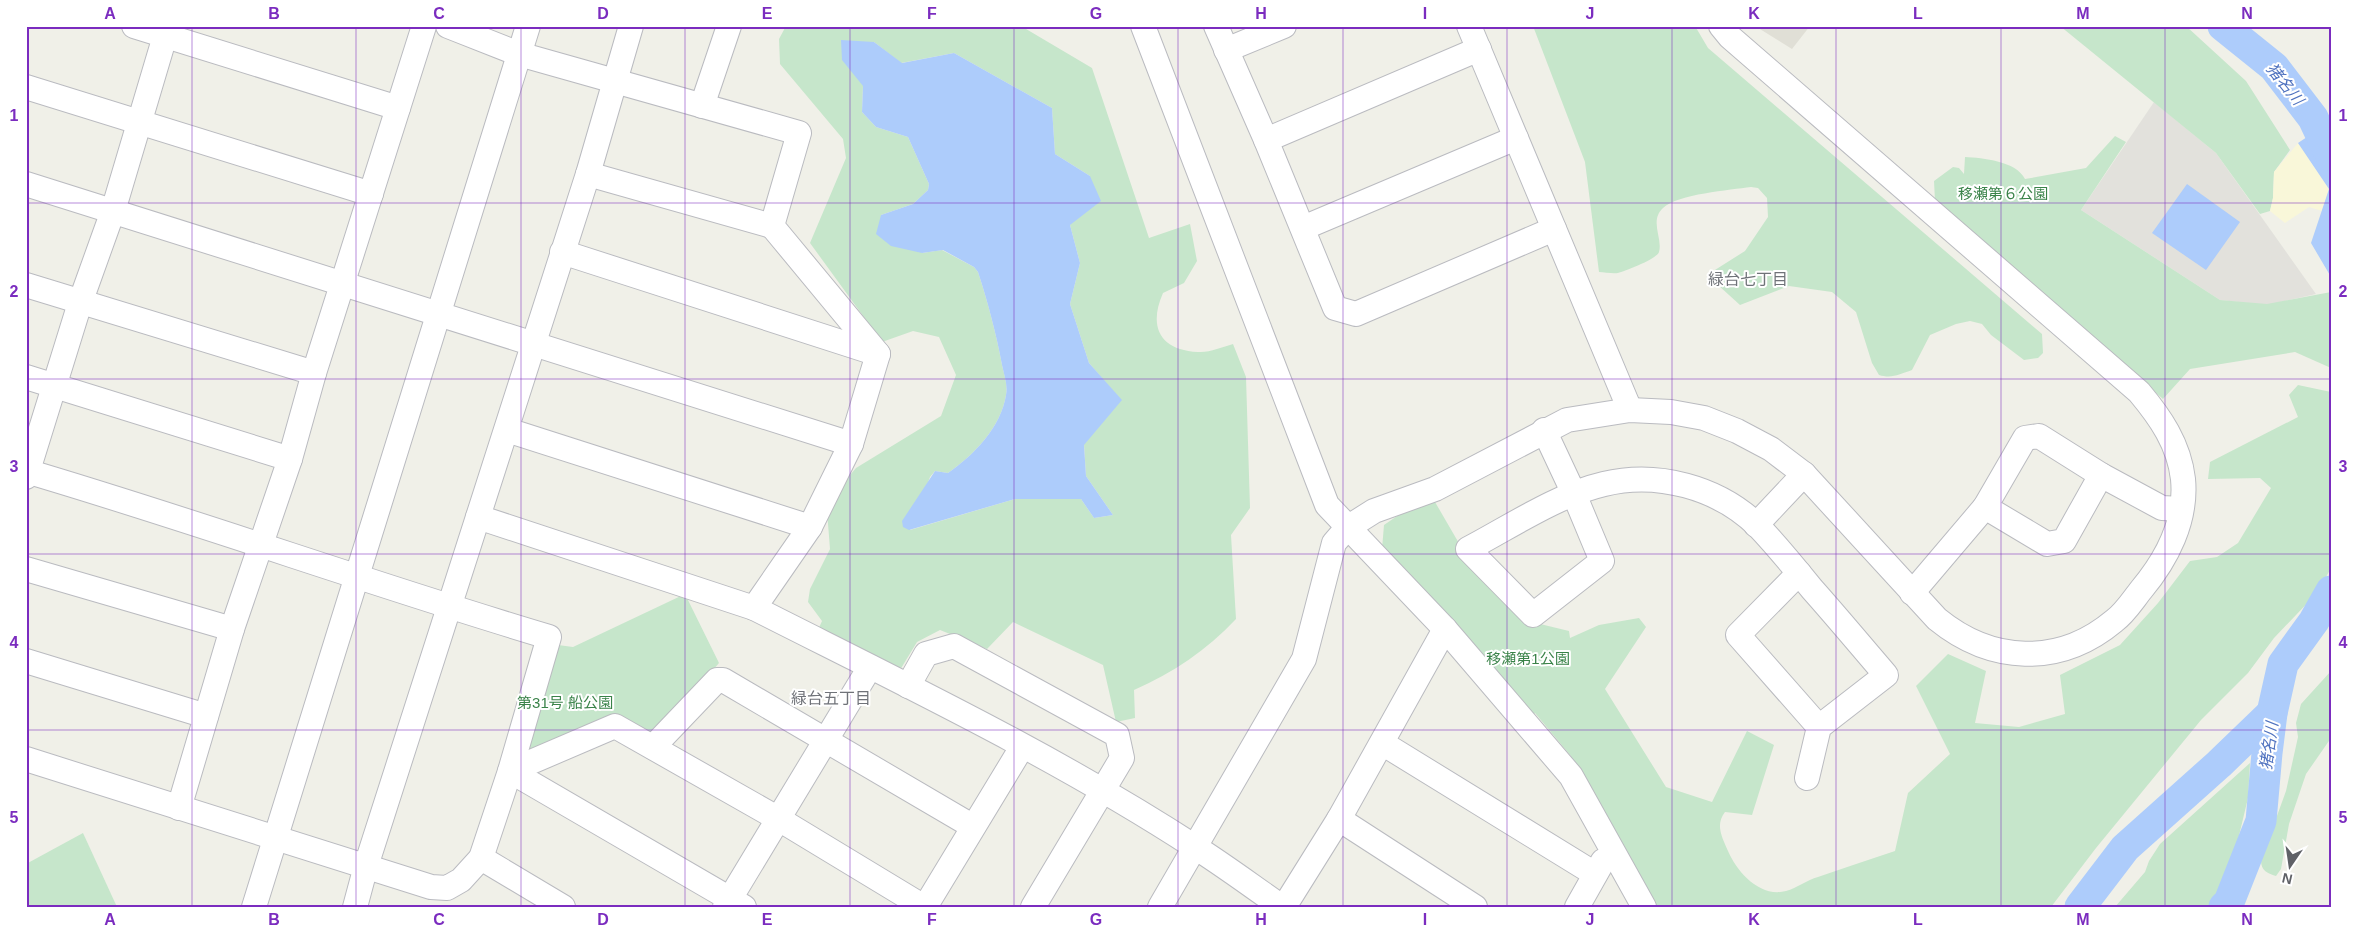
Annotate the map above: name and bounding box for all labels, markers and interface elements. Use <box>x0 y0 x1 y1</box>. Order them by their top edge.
text: A <box>104 5 116 22</box>
text: B <box>268 5 280 22</box>
text: C <box>433 5 445 22</box>
text: D <box>597 5 609 22</box>
text: E <box>762 5 773 22</box>
text: F <box>927 5 937 22</box>
text: G <box>1090 5 1102 22</box>
text: H <box>1255 5 1267 22</box>
text: I <box>1423 5 1427 22</box>
text: J <box>1586 5 1594 22</box>
text: K <box>1748 5 1760 22</box>
text: L <box>1913 5 1923 22</box>
text: M <box>2076 5 2090 22</box>
text: N <box>2241 5 2253 22</box>
water label: 猪名川 <box>2263 60 2308 110</box>
text: 1 <box>10 107 19 124</box>
text: 1 <box>2339 107 2348 124</box>
park label: 移瀬第６公園 <box>1958 185 2048 202</box>
district label: 緑台七丁目 <box>1708 271 1788 288</box>
text: 2 <box>10 283 19 300</box>
text: 2 <box>2339 283 2348 300</box>
text: 3 <box>10 458 19 475</box>
text: 3 <box>2339 458 2348 475</box>
text: 4 <box>10 634 19 651</box>
text: 4 <box>2339 634 2348 651</box>
park label: 移瀬第1公園 <box>1486 650 1570 667</box>
district label: 緑台五丁目 <box>791 690 871 707</box>
park label: 第31号 船公園 <box>517 694 613 711</box>
water label: 猪名川 <box>2257 719 2281 771</box>
text: 5 <box>10 809 19 826</box>
text: 5 <box>2339 809 2348 826</box>
north arrow <box>2264 840 2314 890</box>
text: N <box>2280 870 2294 888</box>
text: A <box>104 911 116 928</box>
text: B <box>268 911 280 928</box>
text: C <box>433 911 445 928</box>
text: D <box>597 911 609 928</box>
text: E <box>762 911 773 928</box>
text: F <box>927 911 937 928</box>
text: G <box>1090 911 1102 928</box>
text: H <box>1255 911 1267 928</box>
text: I <box>1423 911 1427 928</box>
text: J <box>1586 911 1594 928</box>
text: K <box>1748 911 1760 928</box>
text: L <box>1913 911 1923 928</box>
text: M <box>2076 911 2090 928</box>
text: N <box>2241 911 2253 928</box>

